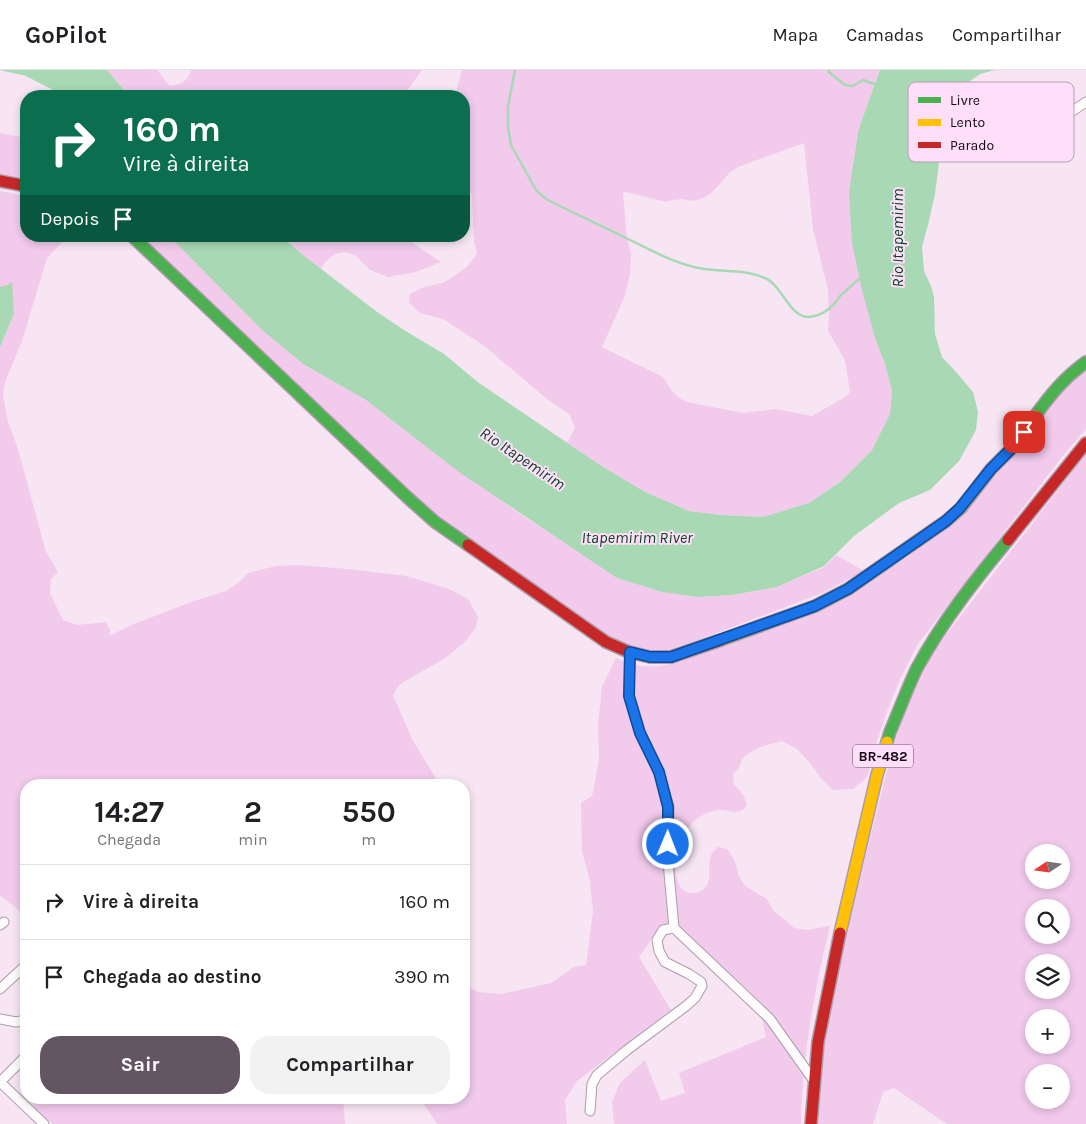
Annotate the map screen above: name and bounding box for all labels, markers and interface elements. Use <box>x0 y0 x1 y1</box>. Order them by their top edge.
text: GoPilot <box>25 21 107 49</box>
text: Mapa <box>773 24 818 46</box>
text: Camadas <box>846 24 924 46</box>
text: Compartilhar <box>952 24 1061 46</box>
legend <box>908 82 1074 162</box>
text: Livre <box>950 92 980 109</box>
text: 160 m <box>123 109 221 150</box>
icon: right <box>40 110 105 175</box>
text: Lento <box>950 114 985 131</box>
text: Parado <box>950 137 994 154</box>
text: Vire à direita <box>123 151 250 177</box>
water label: Rio Itapemirim <box>888 189 907 287</box>
icon: arrive <box>109 205 137 233</box>
text: Depois <box>40 208 99 230</box>
pin <box>1003 411 1045 453</box>
icon: arrive <box>1010 418 1038 446</box>
water label: Rio Itapemirim <box>476 423 569 494</box>
water label: Itapemirim River <box>581 528 693 547</box>
road number: BR-482 <box>853 744 913 768</box>
text: 14:27 <box>94 794 164 830</box>
text: 2 <box>244 794 262 830</box>
text: 550 <box>342 794 396 830</box>
position arrow <box>641 817 693 869</box>
text: Chegada <box>97 830 161 849</box>
text: min <box>238 830 268 849</box>
text: m <box>361 830 376 849</box>
north arrow <box>1025 844 1070 889</box>
map controls <box>1025 844 1070 1109</box>
icon: right <box>40 888 68 916</box>
text: Vire à direita <box>83 891 199 913</box>
text: 160 m <box>399 891 450 913</box>
button: search <box>1025 899 1070 944</box>
button: layers <box>1025 954 1070 999</box>
icon: arrive <box>40 963 68 991</box>
text: Chegada ao destino <box>83 966 261 988</box>
text: 390 m <box>394 966 450 988</box>
button: + <box>1025 1009 1070 1054</box>
button: Sair <box>40 1036 240 1094</box>
button: Compartilhar <box>250 1036 450 1094</box>
button: − <box>1025 1064 1070 1109</box>

